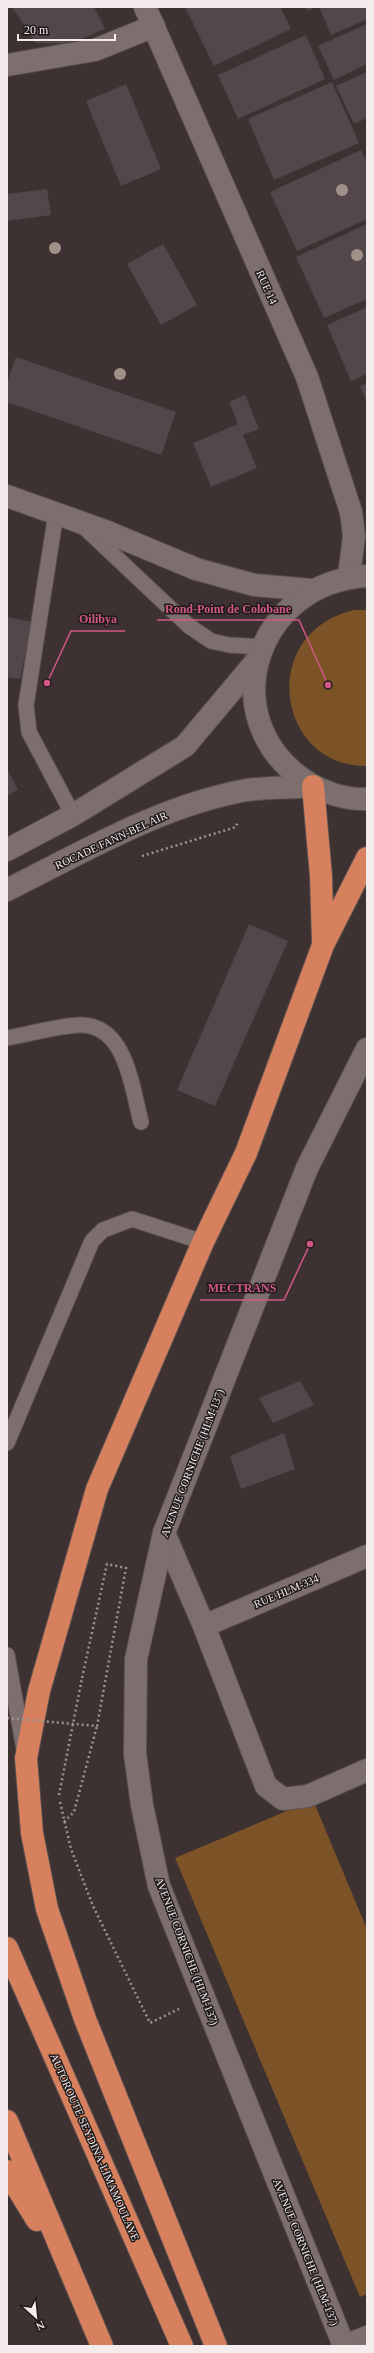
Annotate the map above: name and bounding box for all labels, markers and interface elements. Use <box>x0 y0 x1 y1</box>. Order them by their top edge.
scale bar <box>18 16 115 42</box>
text: 20 m <box>24 23 49 37</box>
street label: RUE 14 <box>254 268 280 306</box>
callout: Rond-Point de Colobane <box>157 596 299 620</box>
text: Rond-Point de Colobane <box>165 602 292 616</box>
callout: Oilibya <box>71 607 125 631</box>
text: Oilibya <box>79 612 117 626</box>
street label: ROCADE FANN-BEL AIR <box>53 808 170 871</box>
callout: MECTRANS <box>200 1276 284 1300</box>
text: MECTRANS <box>208 1281 277 1295</box>
street label: AVENUE CORNICHE (HLM-137) <box>158 1387 227 1539</box>
street label: RUE HLM-334 <box>252 1572 321 1610</box>
street label: AVENUE CORNICHE (HLM-137) <box>152 1875 221 2027</box>
street label: AUTOROUTE SEYDINA-LIMAMOULAYE <box>48 2051 142 2243</box>
street label: AVENUE CORNICHE (HLM-137) <box>270 2177 341 2328</box>
north arrow <box>16 2297 56 2337</box>
text: N <box>34 2319 47 2333</box>

